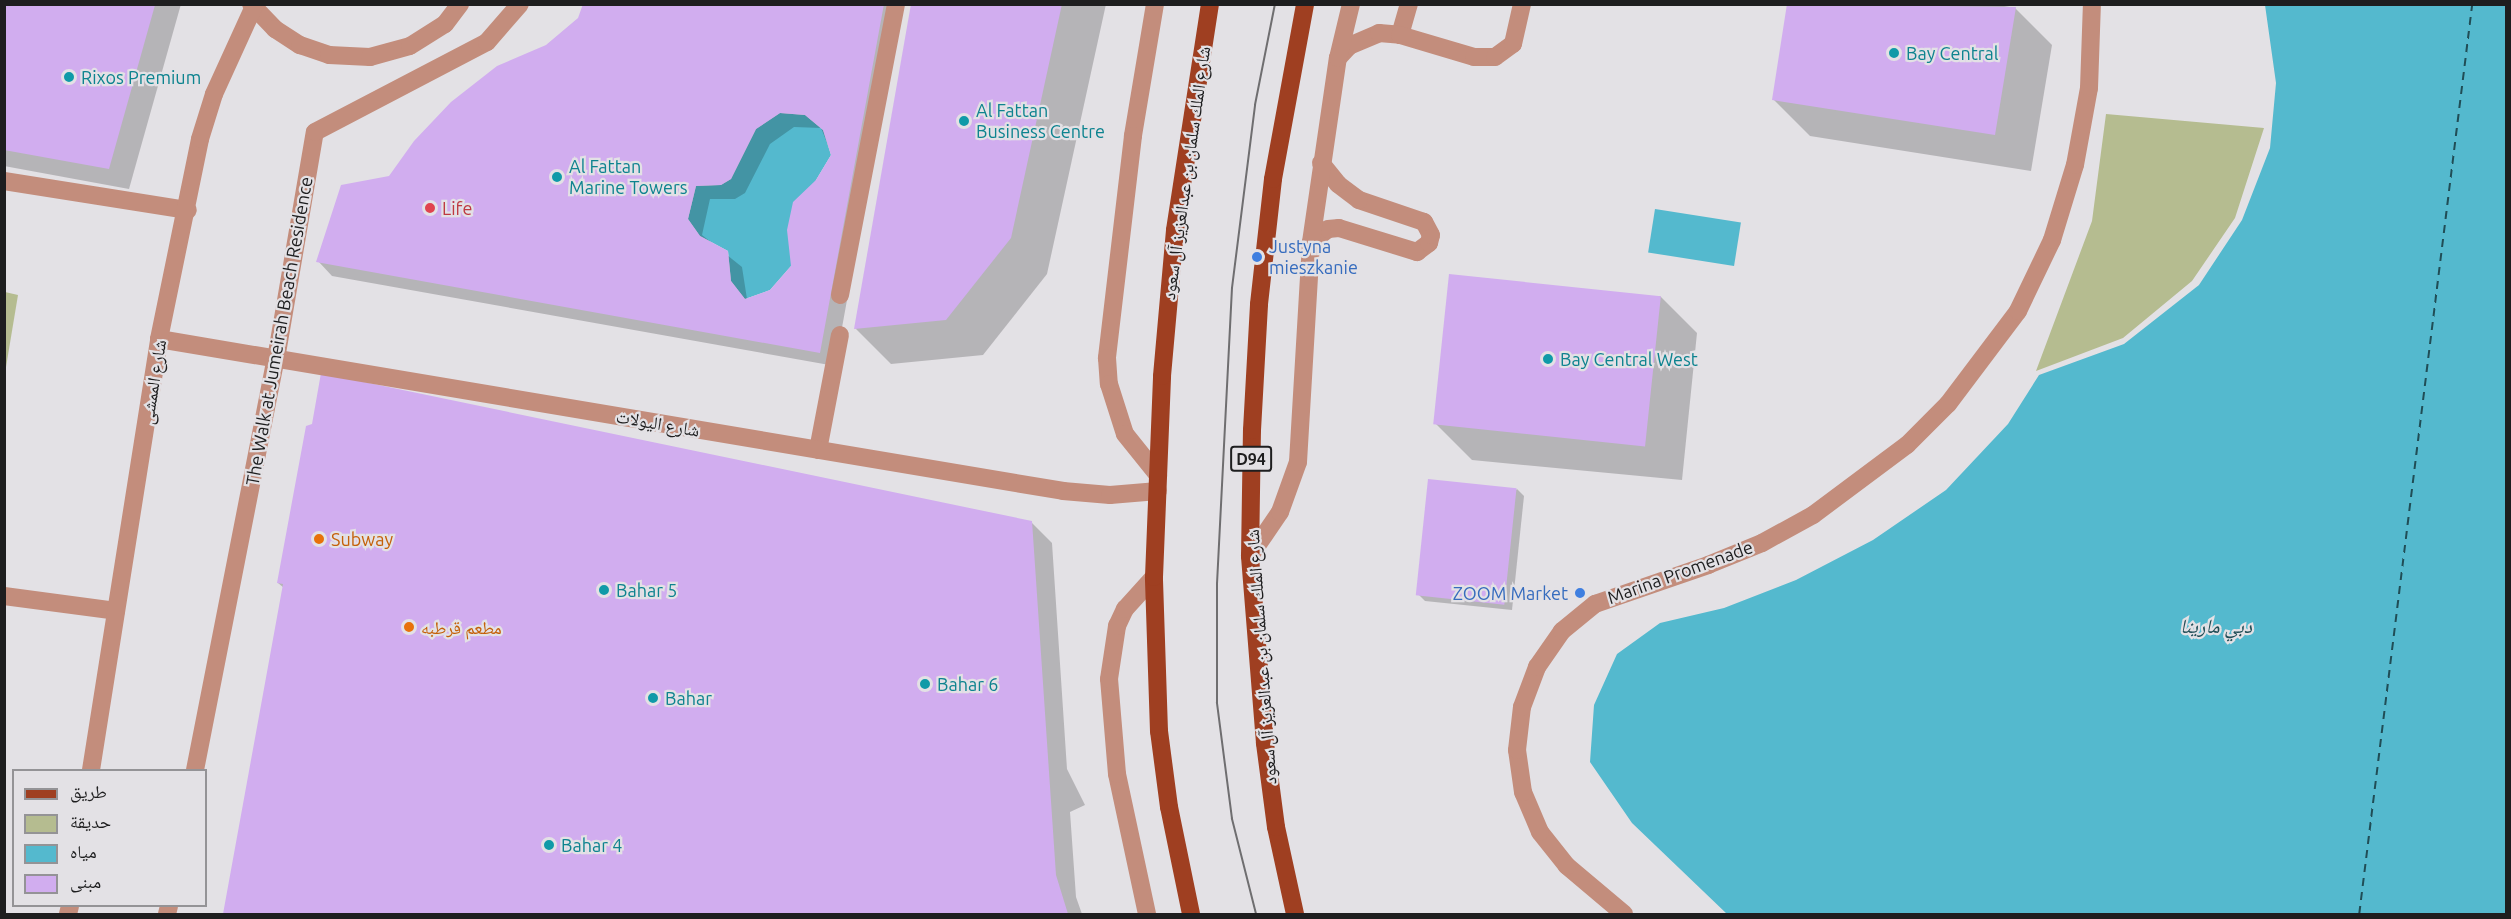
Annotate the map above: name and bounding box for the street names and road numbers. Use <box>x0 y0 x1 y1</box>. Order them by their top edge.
street label: شارع الملك سلمان بن عبدالعزيز آل سعود <box>1158 45 1214 301</box>
street label: The Walk at Jumeirah Beach Residence <box>241 175 317 487</box>
street label: شارع الممشى <box>136 338 170 426</box>
street label: شارع اليولات <box>614 405 702 441</box>
road number: D94 <box>1230 446 1272 472</box>
street label: شارع الملك سلمان بن عبدالعزيز آل سعود <box>1241 529 1281 785</box>
street label: Marina Promenade <box>1604 536 1756 608</box>

